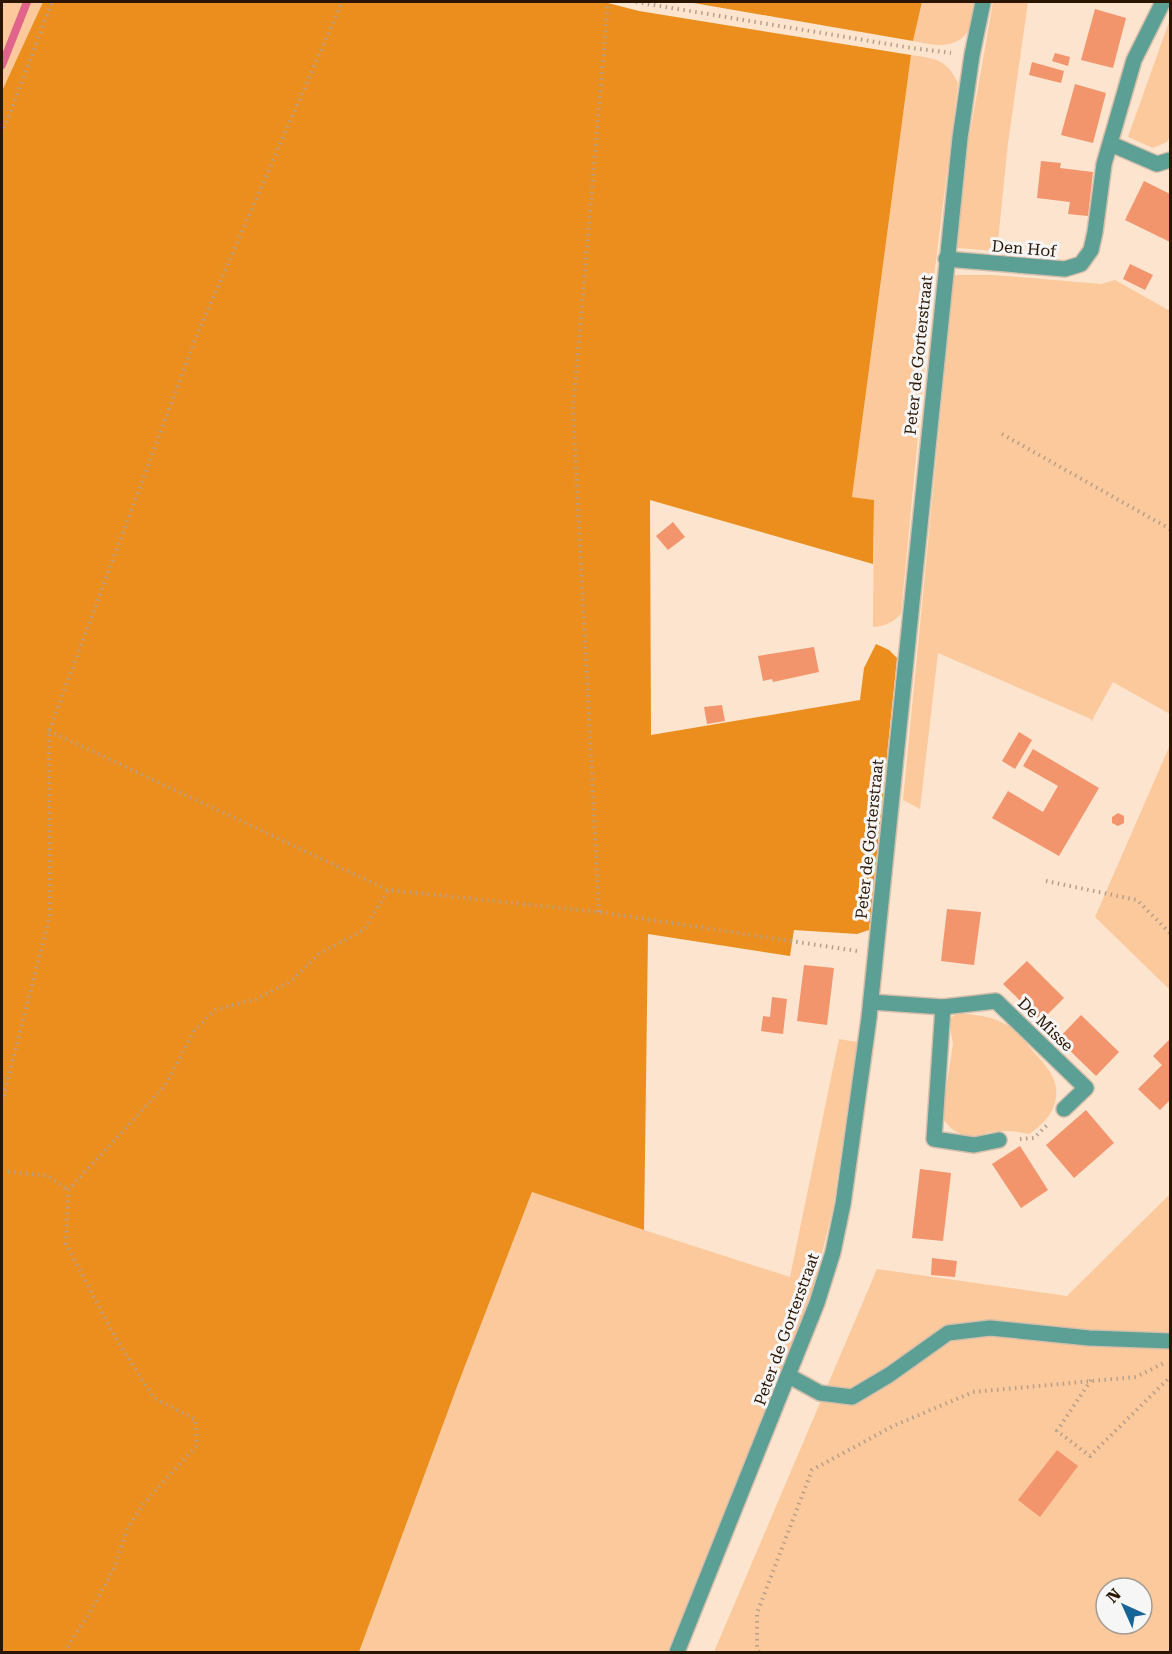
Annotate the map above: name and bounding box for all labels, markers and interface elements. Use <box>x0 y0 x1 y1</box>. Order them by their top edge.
street label: Den Hof <box>991 236 1058 261</box>
street label: Peter de Gorterstraat <box>901 274 936 436</box>
street label: Peter de Gorterstraat <box>852 758 887 920</box>
street label: De Misse <box>1014 993 1077 1055</box>
street label: Peter de Gorterstraat <box>750 1250 823 1408</box>
north arrow <box>1094 1576 1154 1636</box>
text: N <box>1103 1585 1125 1607</box>

